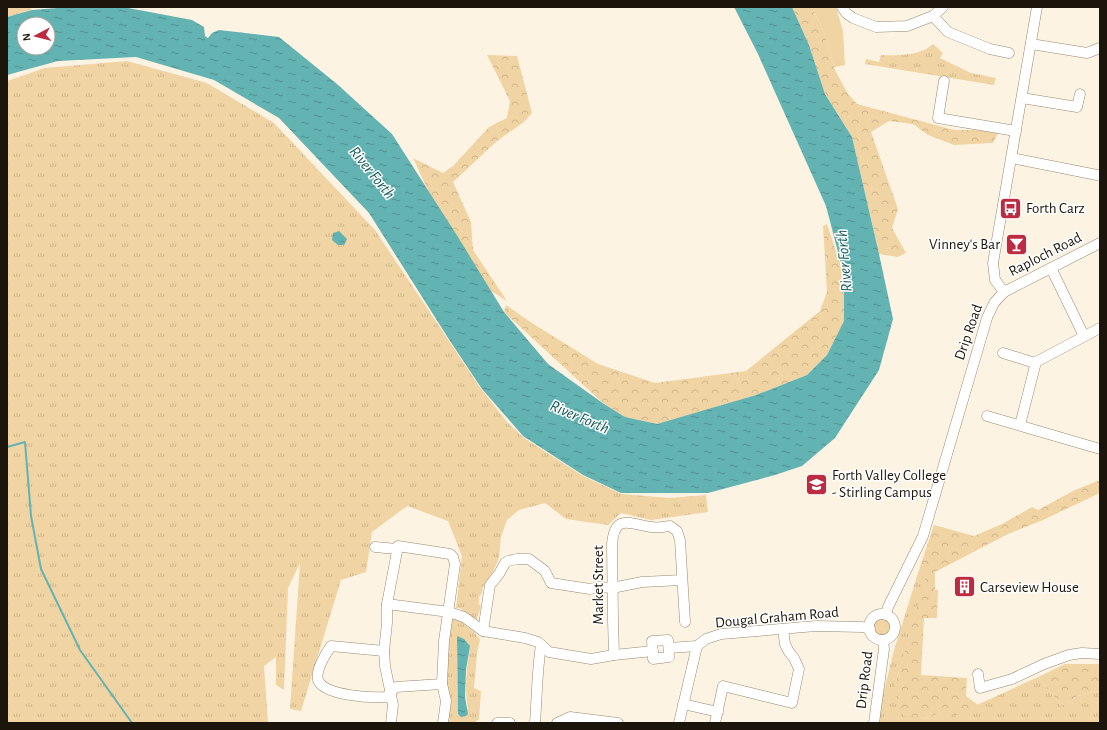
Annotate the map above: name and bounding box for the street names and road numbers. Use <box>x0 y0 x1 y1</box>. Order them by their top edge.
street label: Raploch Road <box>1006 230 1084 279</box>
street label: Drip Road <box>952 302 985 362</box>
street label: Market Street <box>591 545 606 625</box>
street label: Dougal Graham Road <box>715 605 840 630</box>
street label: Drip Road <box>854 650 876 710</box>

